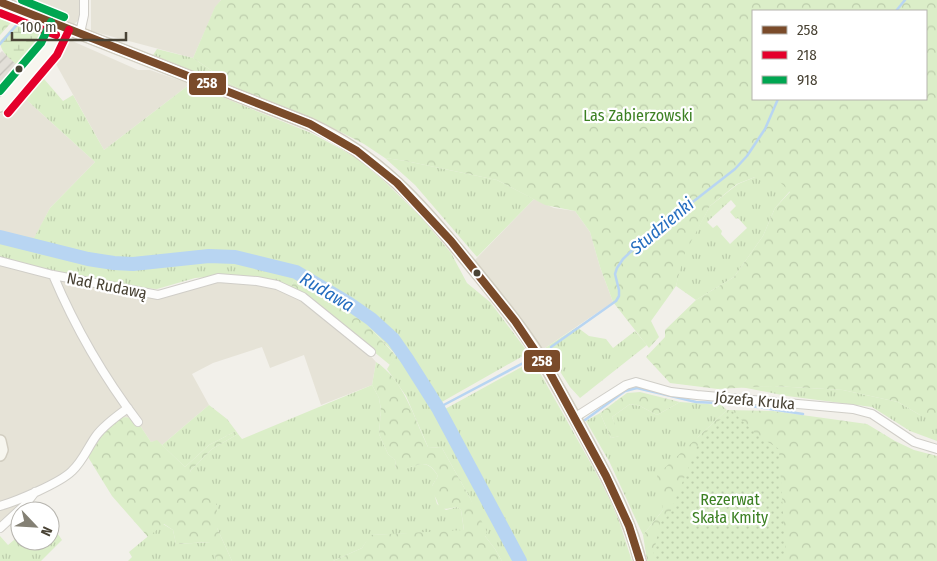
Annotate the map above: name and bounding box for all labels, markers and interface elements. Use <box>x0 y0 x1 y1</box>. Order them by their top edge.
scale bar <box>12 10 126 42</box>
legend <box>752 10 927 100</box>
text: 100 m <box>20 18 57 36</box>
text: 258 <box>797 21 818 39</box>
text: 218 <box>797 46 817 64</box>
unlabelled marker <box>14 64 24 74</box>
text: 918 <box>797 71 817 89</box>
line badge: 258 <box>188 72 227 96</box>
text: 258 <box>196 75 218 92</box>
park label: Las Zabierzowski <box>583 106 693 125</box>
water label: Studzienki <box>625 193 699 260</box>
water label: Rudawa <box>296 267 358 317</box>
street label: Nad Rudawą <box>65 268 149 304</box>
unlabelled marker <box>472 268 482 278</box>
line badge: 258 <box>523 349 561 373</box>
text: 258 <box>531 353 553 370</box>
street label: Józefa Kruka <box>714 388 796 413</box>
park label: Rezerwat Skała Kmity <box>692 490 769 527</box>
north arrow <box>10 501 60 551</box>
text: N <box>37 524 56 539</box>

